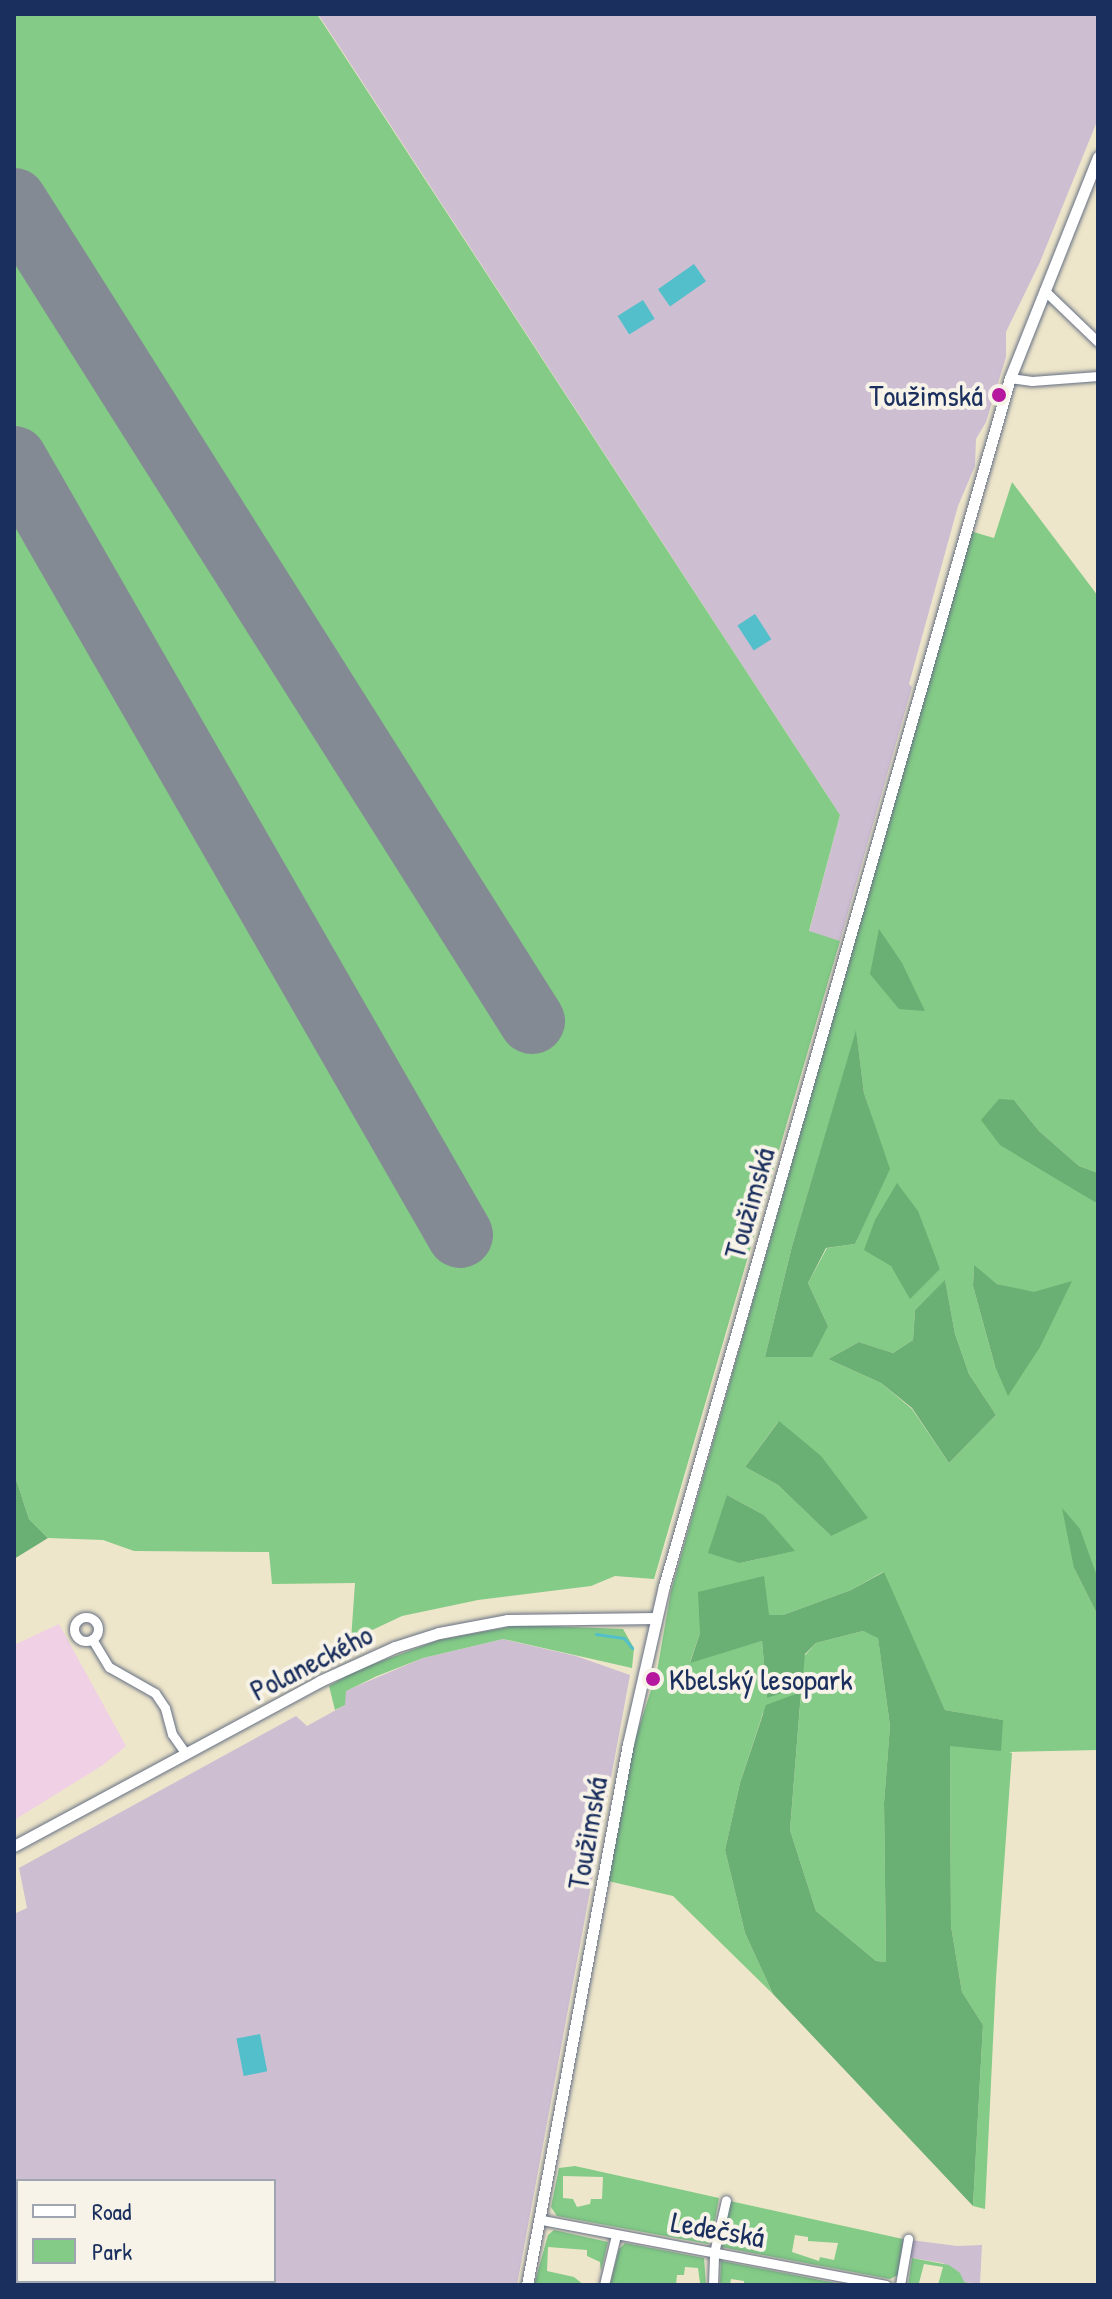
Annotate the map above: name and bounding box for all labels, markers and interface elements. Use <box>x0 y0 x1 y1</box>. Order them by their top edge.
place label: Toužimská <box>869 377 983 413</box>
marker: Toužimská <box>990 386 1008 404</box>
street label: Toužimská <box>716 1143 782 1263</box>
street label: Polaneckého <box>244 1616 378 1708</box>
place label: Kbelský lesopark <box>669 1661 853 1697</box>
marker: Kbelský lesopark <box>644 1670 662 1688</box>
street label: Toužimská <box>559 1774 615 1892</box>
legend <box>16 2179 276 2283</box>
text: Road <box>92 2195 131 2227</box>
street label: Ledečská <box>669 2203 767 2255</box>
text: Park <box>92 2235 132 2267</box>

